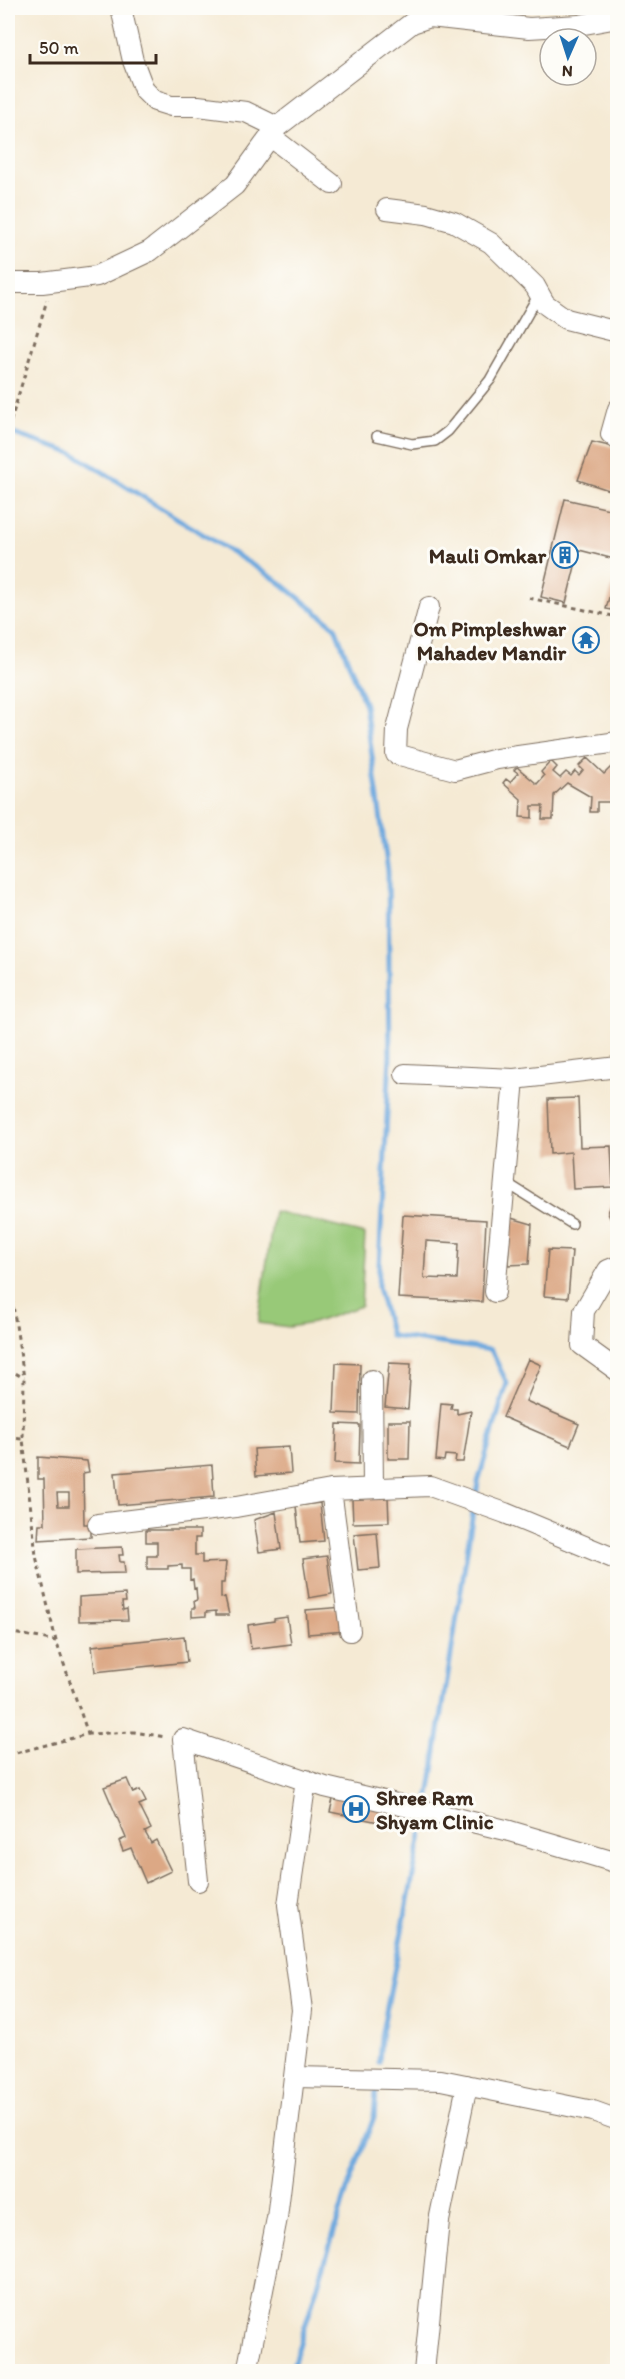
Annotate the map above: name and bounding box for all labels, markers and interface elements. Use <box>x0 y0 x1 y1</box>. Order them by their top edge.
scale bar <box>30 27 156 65</box>
north arrow <box>538 27 598 87</box>
text: 50 m <box>39 37 79 59</box>
text: N <box>561 62 573 81</box>
building icon: Mauli Omkar <box>550 540 580 570</box>
place label: Mauli Omkar <box>429 543 547 568</box>
place label: Om Pimpleshwar Mahadev Mandir <box>413 616 567 665</box>
temple icon: Om Pimpleshwar Mahadev Mandir <box>571 625 601 655</box>
place label: Shree Ram Shyam Clinic <box>376 1785 494 1835</box>
hospital icon: Shree Ram Shyam Clinic <box>341 1794 371 1824</box>

